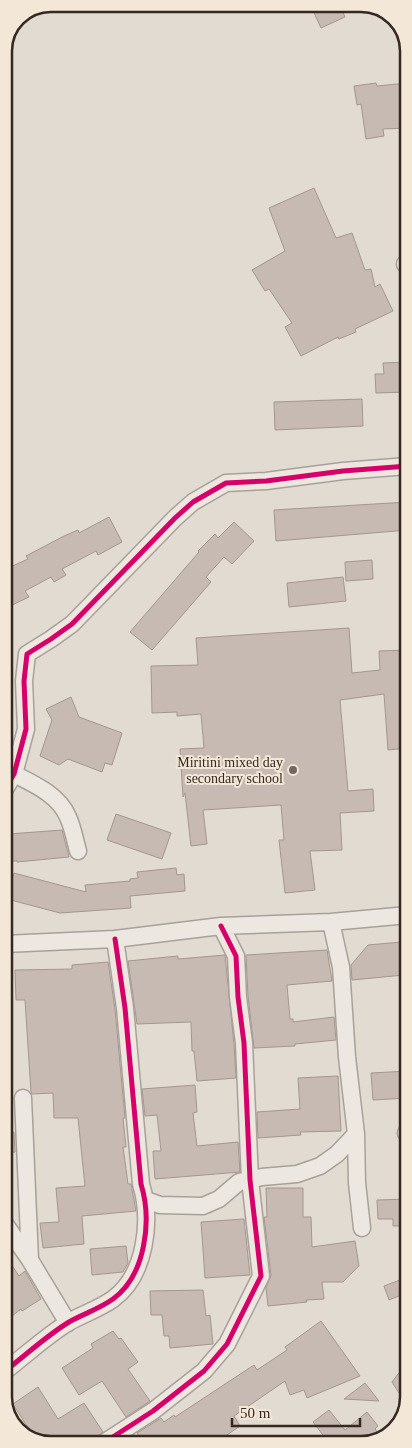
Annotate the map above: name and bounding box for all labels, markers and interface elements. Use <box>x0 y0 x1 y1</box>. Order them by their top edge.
place label: Miritini mixed day secondary school <box>177 755 283 786</box>
marker: Miritini mixed day secondary school <box>287 764 299 776</box>
scale bar <box>232 1396 360 1428</box>
text: 50 m <box>240 1405 271 1421</box>

